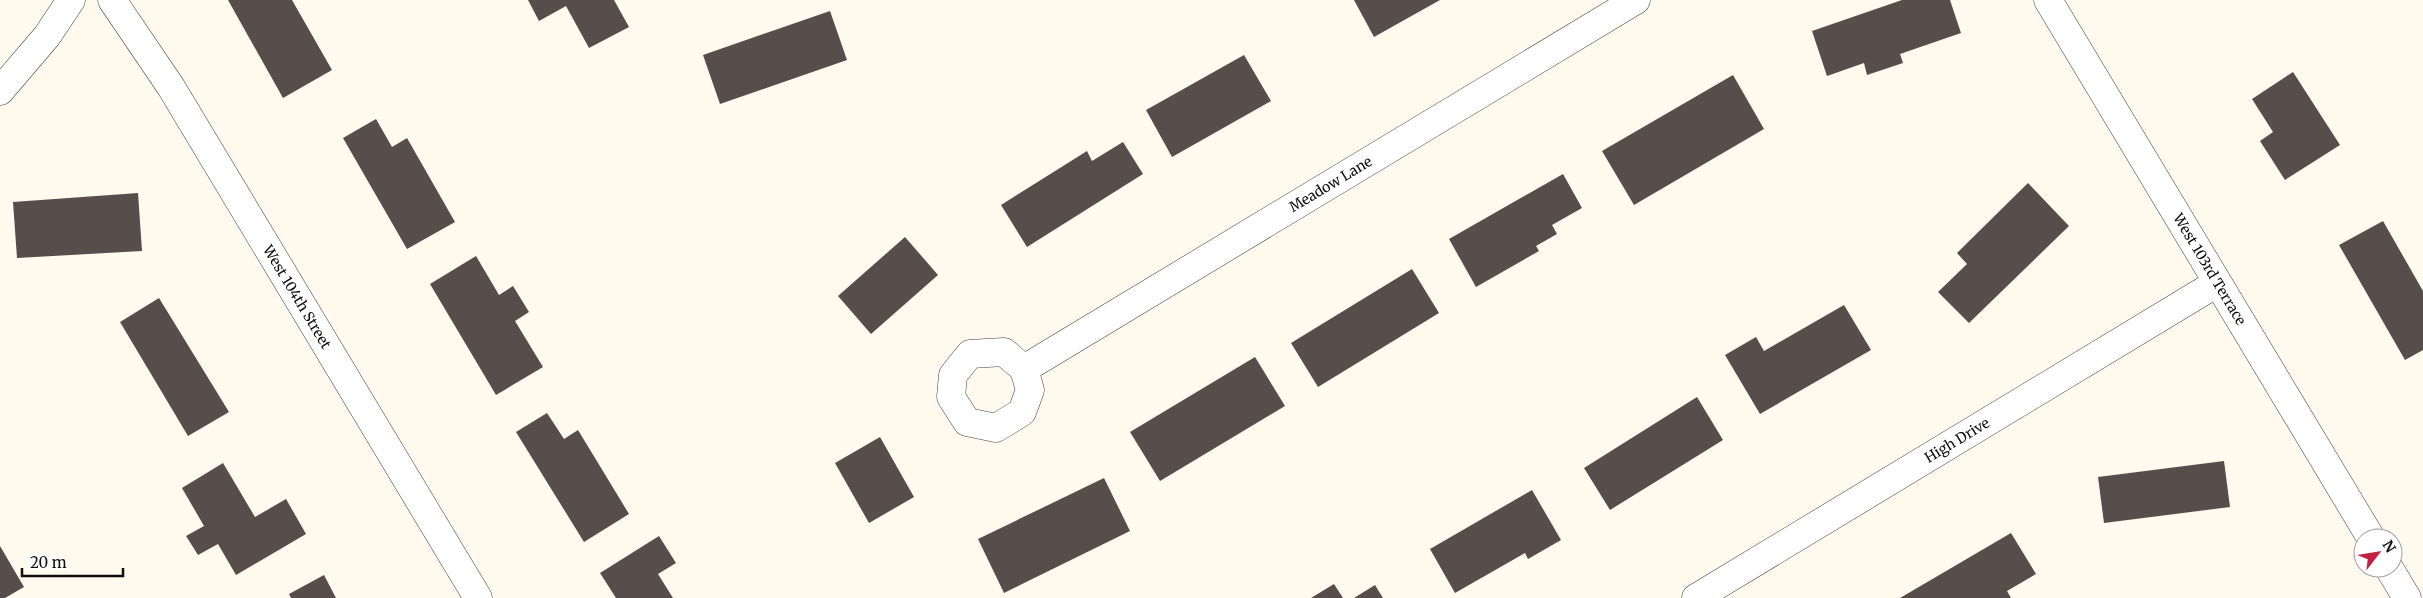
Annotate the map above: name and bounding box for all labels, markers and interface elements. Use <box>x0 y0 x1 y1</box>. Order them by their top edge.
street label: Meadow Lane <box>1286 152 1375 216</box>
street label: West 103rd Terrace <box>2169 209 2250 328</box>
street label: West 104th Street <box>259 241 335 352</box>
street label: High Drive <box>1921 414 1993 467</box>
north arrow <box>2353 528 2403 578</box>
text: N <box>2379 537 2400 556</box>
scale bar <box>22 546 124 578</box>
text: 20 m <box>30 553 67 572</box>

